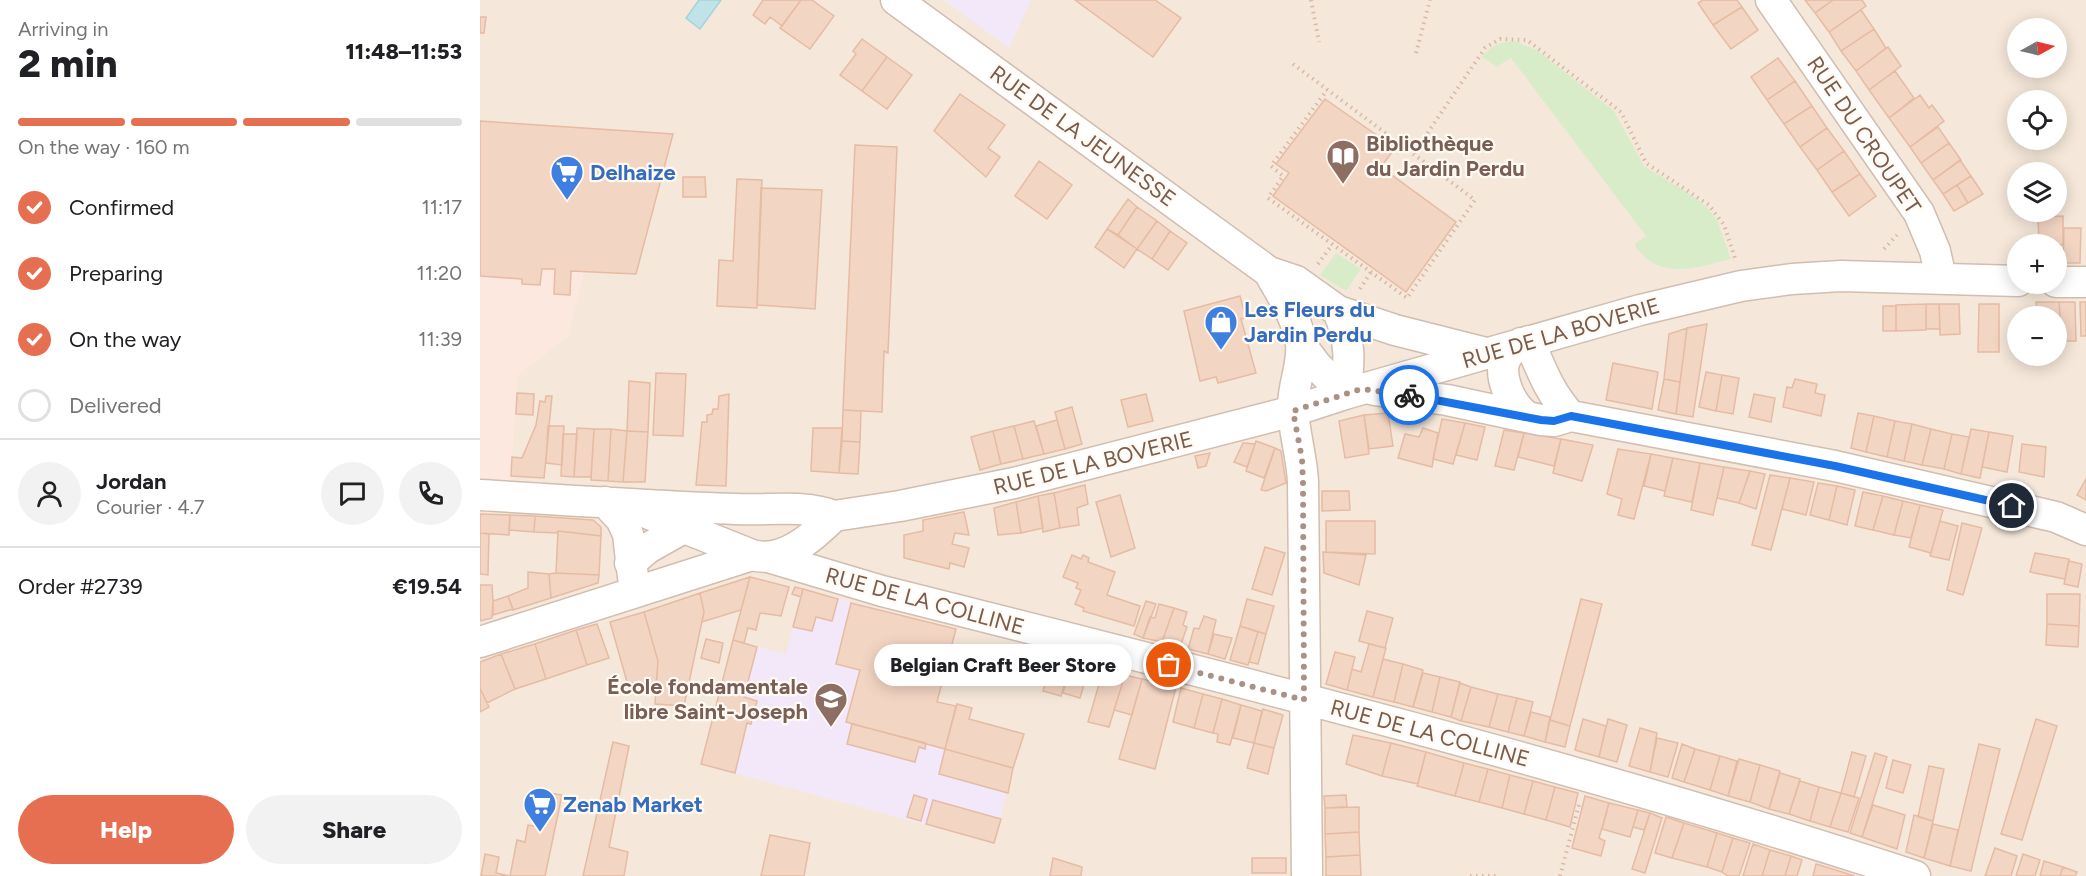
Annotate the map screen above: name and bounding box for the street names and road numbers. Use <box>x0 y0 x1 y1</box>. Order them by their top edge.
street label: RUE DU CROUPET <box>1801 51 1927 219</box>
street label: RUE DE LA JEUNESSE <box>985 59 1181 213</box>
street label: RUE DE LA BOVERIE <box>1459 292 1663 374</box>
street label: RUE DE LA BOVERIE <box>991 425 1195 501</box>
street label: RUE DE LA COLLINE <box>823 561 1027 641</box>
street label: RUE DE LA COLLINE <box>1328 693 1532 773</box>

